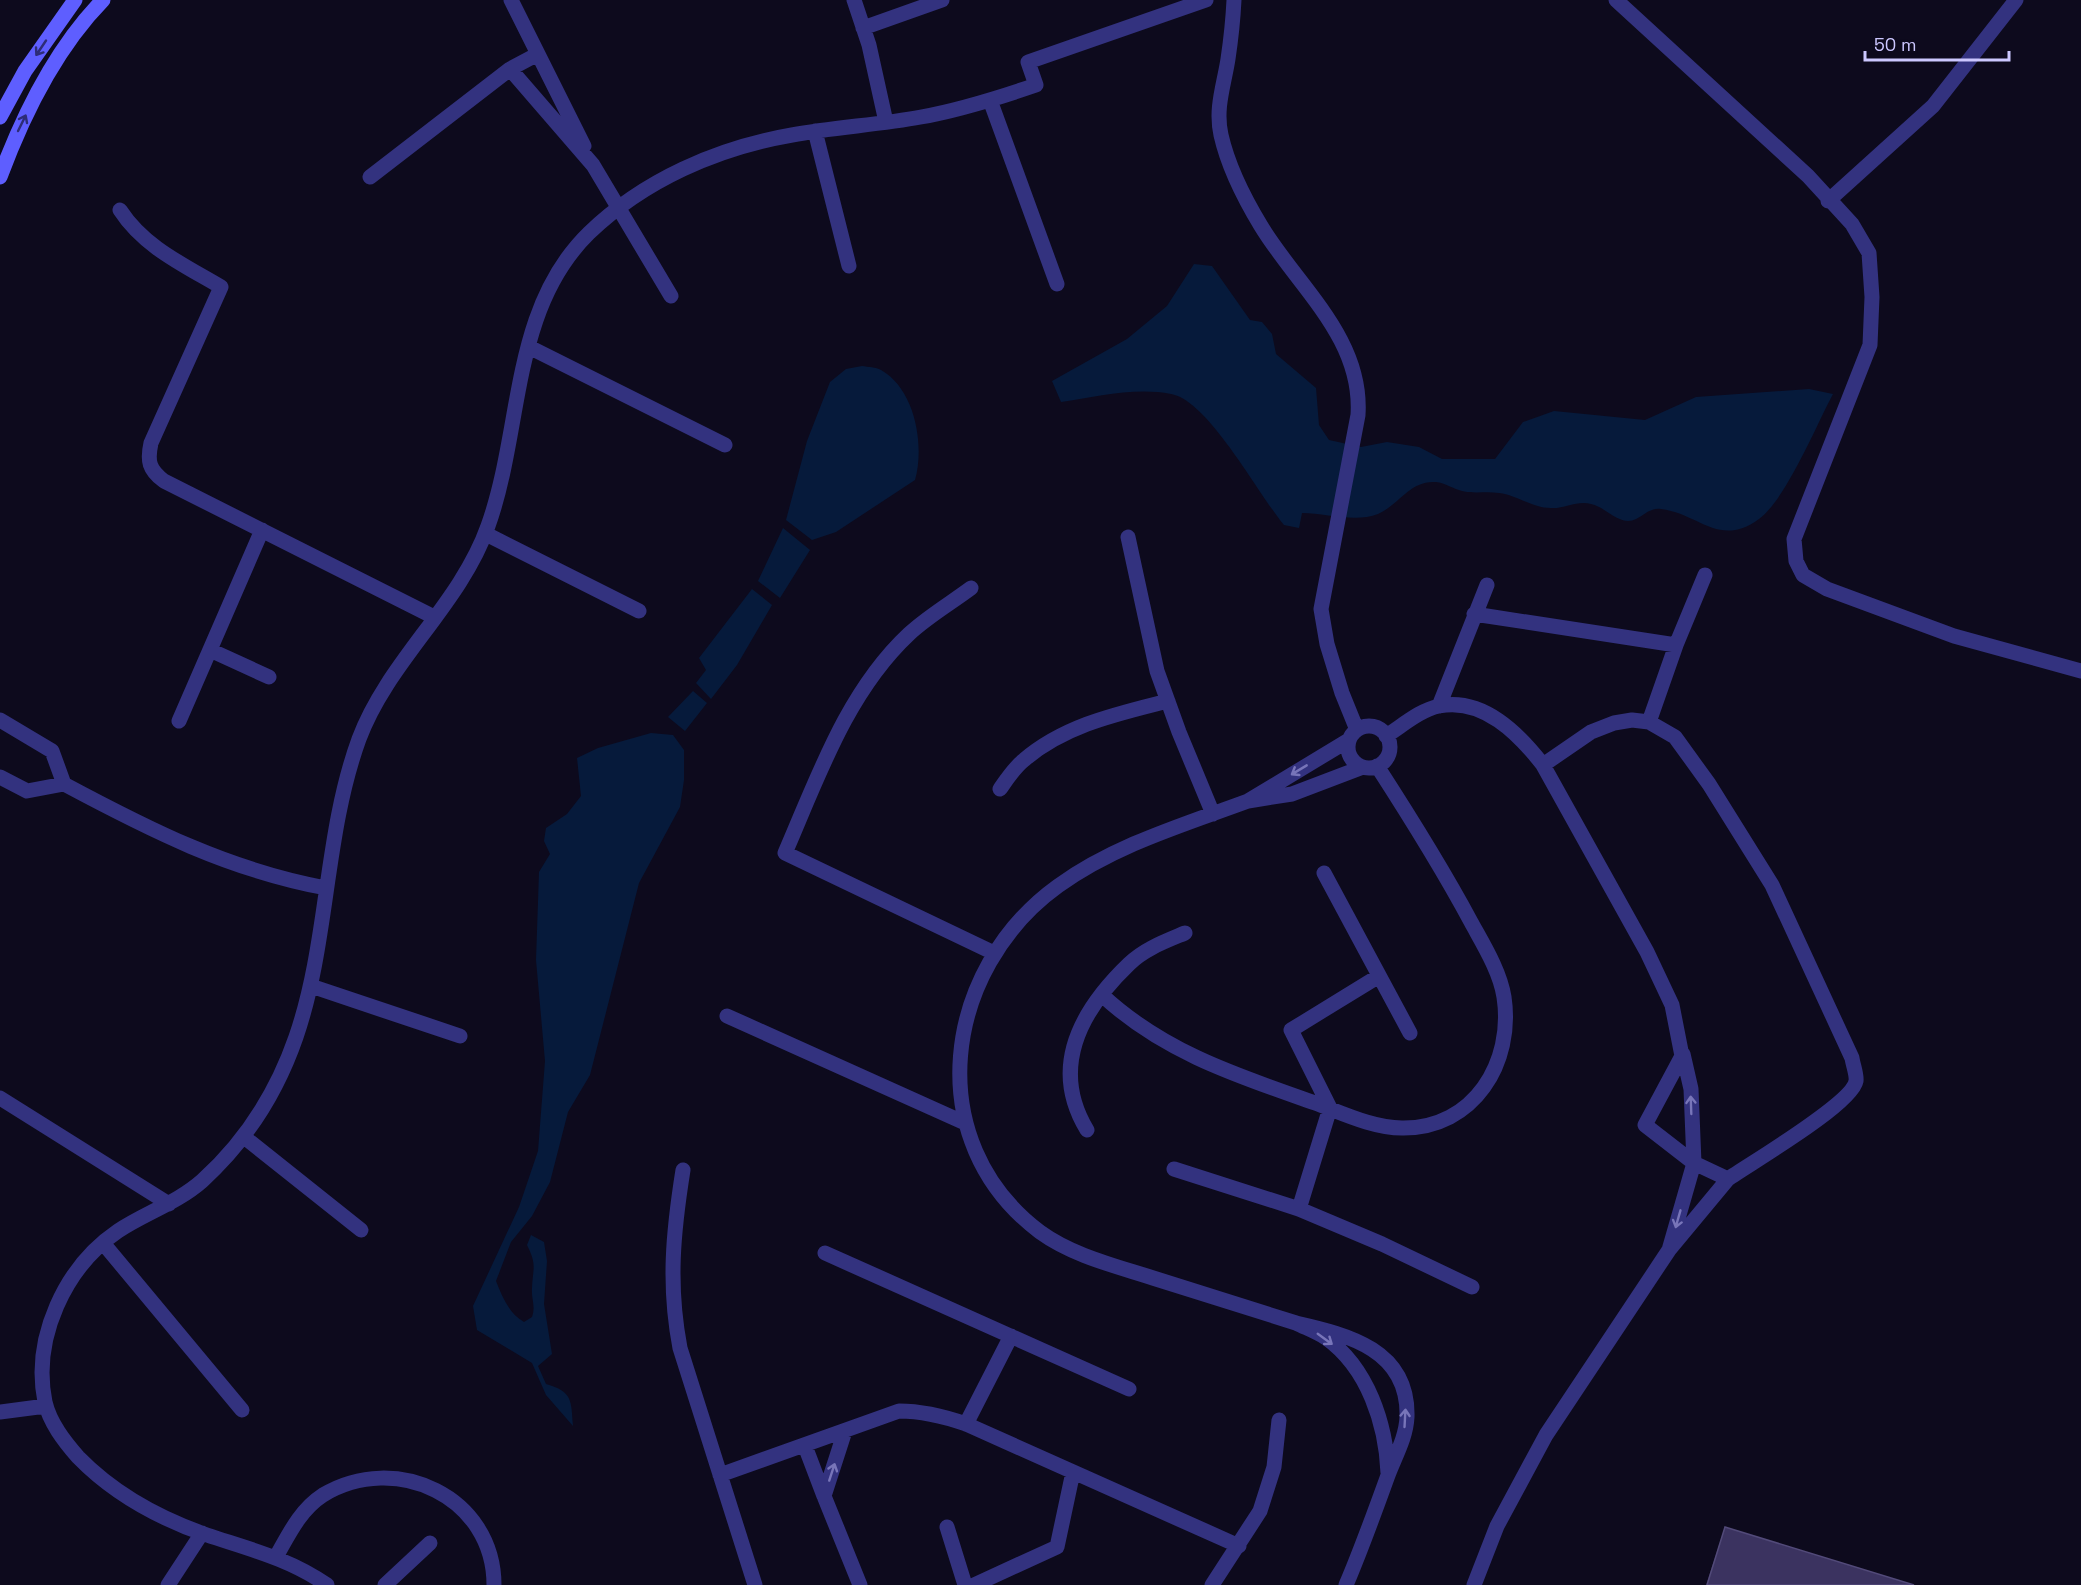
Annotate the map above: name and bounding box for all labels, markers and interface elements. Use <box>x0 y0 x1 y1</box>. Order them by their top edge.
scale bar <box>1865 24 2009 62</box>
text: 50 m <box>1874 33 1916 56</box>
one-way arrow <box>35 39 47 55</box>
one-way arrow <box>17 115 29 133</box>
one-way arrow <box>1291 765 1308 777</box>
one-way arrow <box>1686 1095 1697 1115</box>
one-way arrow <box>1672 1209 1683 1228</box>
one-way arrow <box>1316 1333 1332 1345</box>
one-way arrow <box>1399 1409 1410 1428</box>
one-way arrow <box>827 1463 838 1482</box>

